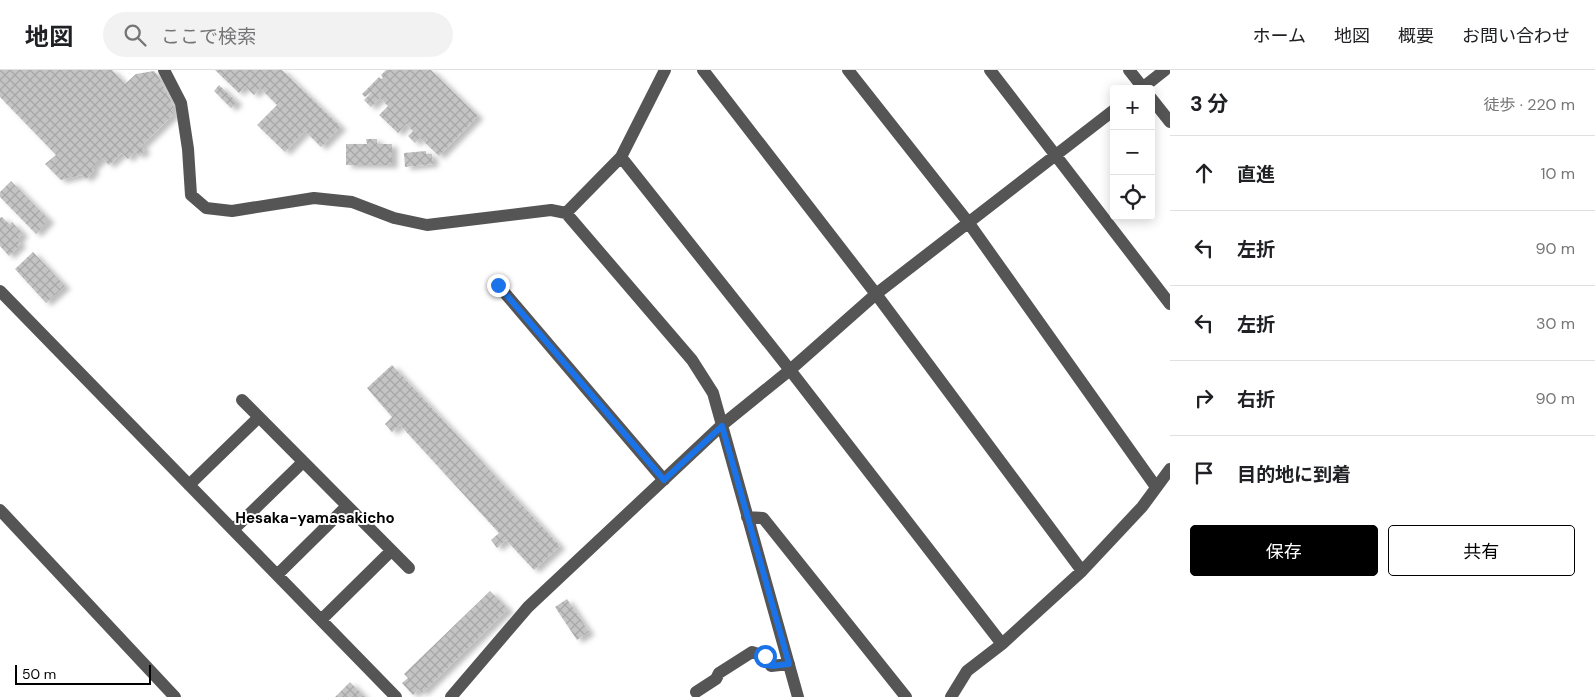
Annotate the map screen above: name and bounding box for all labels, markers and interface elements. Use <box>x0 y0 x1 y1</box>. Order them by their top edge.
search box <box>103 12 453 57</box>
text: 地図 <box>25 21 73 52</box>
icon: search <box>121 21 149 49</box>
text: ここで検索 <box>161 24 256 49</box>
text: ホーム <box>1253 24 1306 48</box>
text: 地図 <box>1334 24 1370 48</box>
text: 概要 <box>1398 24 1434 48</box>
text: お問い合わせ <box>1462 24 1570 48</box>
map controls <box>1110 85 1155 220</box>
button: + <box>1110 85 1155 130</box>
text: 3 分 <box>1190 90 1229 118</box>
text: 徒歩 · 220 m <box>1484 94 1575 115</box>
button: − <box>1110 130 1155 175</box>
icon: ahead <box>1190 159 1218 187</box>
text: 直進 <box>1237 162 1275 187</box>
text: 10 m <box>1541 163 1575 184</box>
button: locate <box>1110 175 1155 220</box>
icon: left <box>1190 234 1218 262</box>
text: 左折 <box>1237 237 1275 262</box>
text: 90 m <box>1535 238 1575 259</box>
route end <box>487 274 510 297</box>
icon: left <box>1190 309 1218 337</box>
text: 左折 <box>1237 312 1275 337</box>
text: 30 m <box>1536 313 1575 334</box>
icon: right <box>1190 384 1218 412</box>
text: 右折 <box>1237 387 1275 412</box>
text: 90 m <box>1535 388 1575 409</box>
icon: arrive <box>1190 459 1218 487</box>
text: 目的地に到着 <box>1237 462 1351 487</box>
district label: Hesaka-yamasakicho <box>235 508 395 528</box>
button: 保存 <box>1190 525 1378 576</box>
button: 共有 <box>1388 525 1575 576</box>
route start <box>754 645 777 668</box>
scale bar <box>15 662 151 685</box>
text: 50 m <box>22 665 56 683</box>

